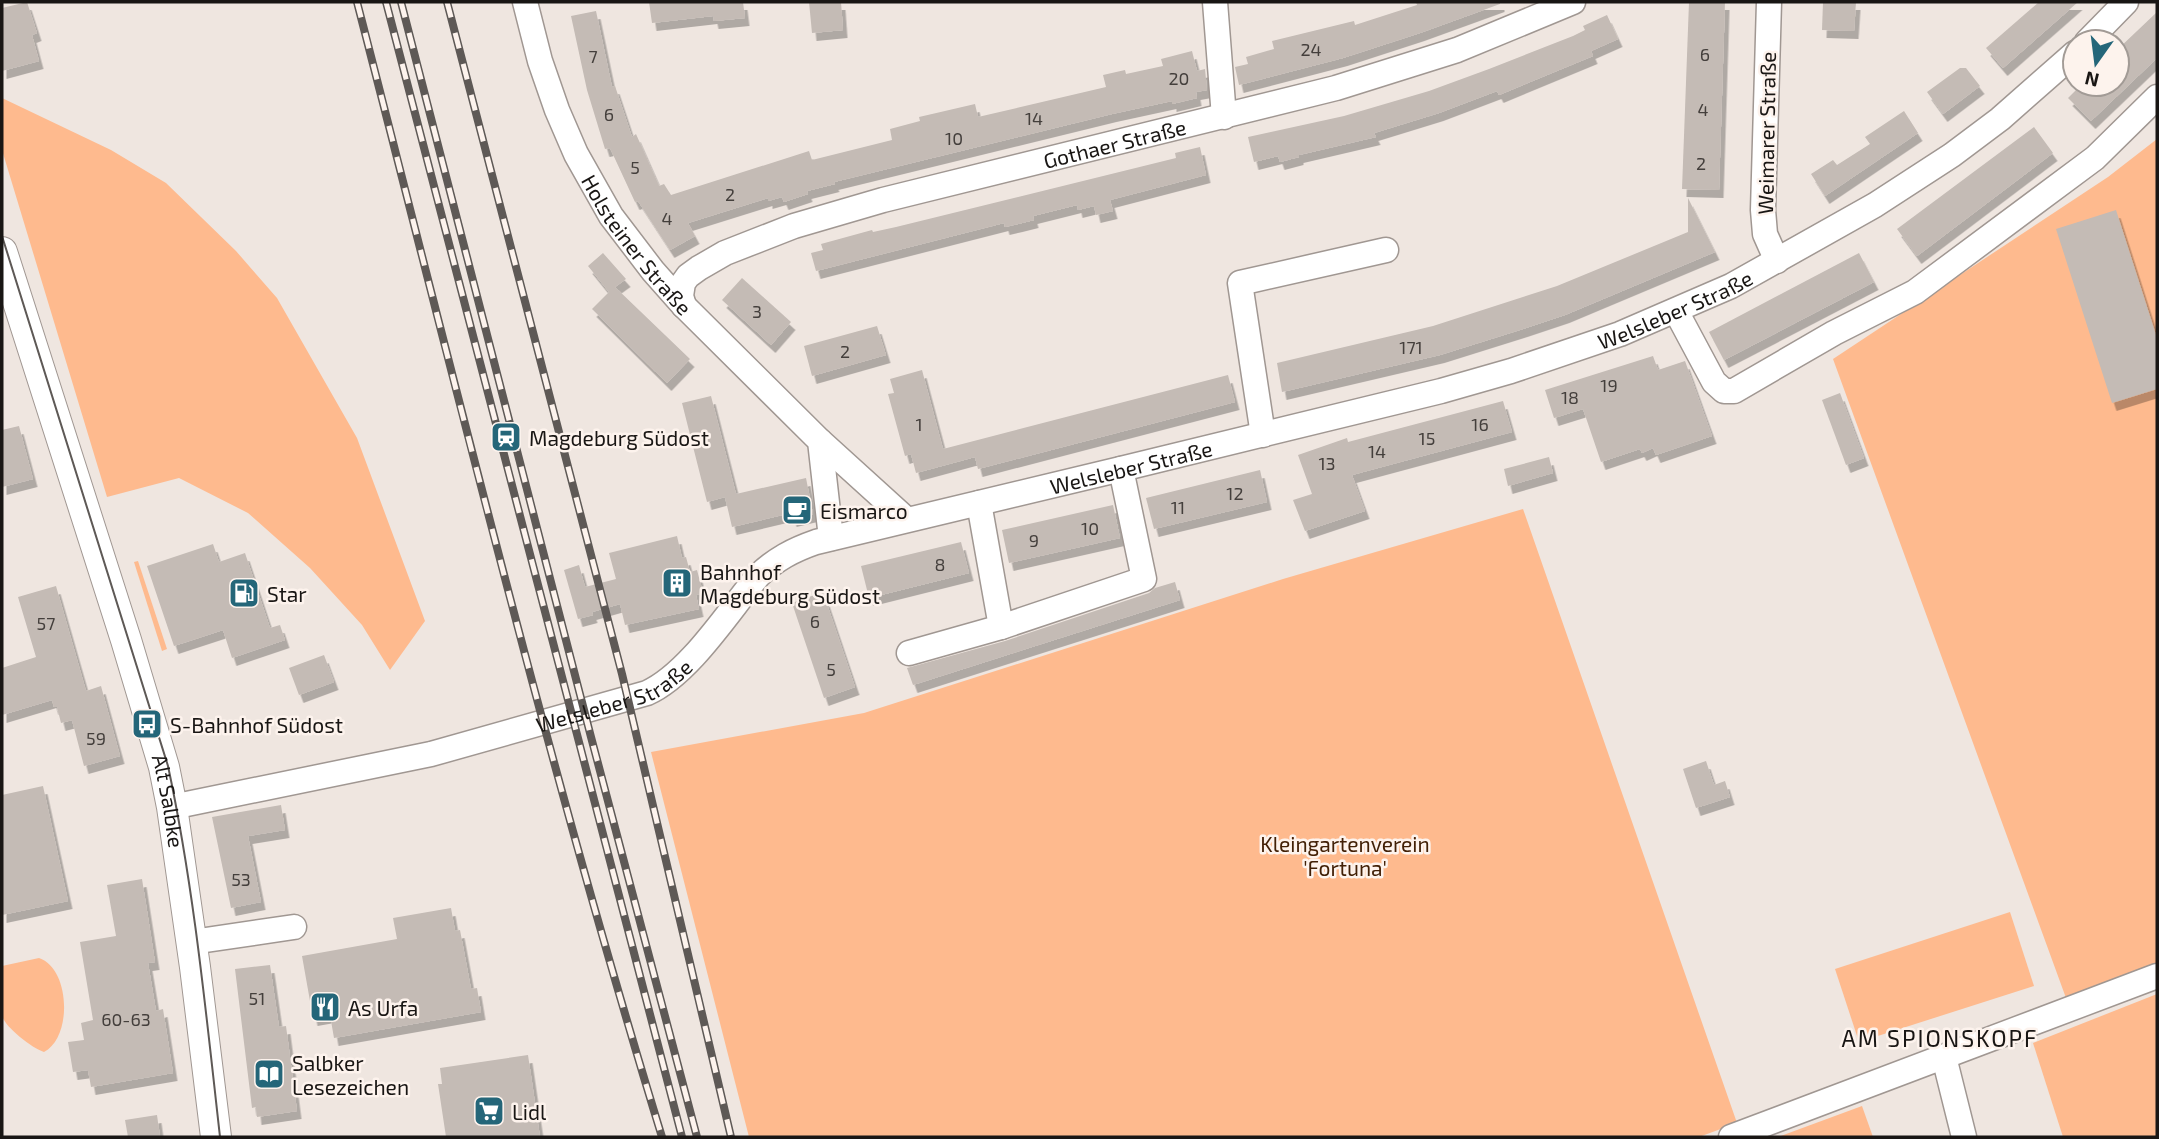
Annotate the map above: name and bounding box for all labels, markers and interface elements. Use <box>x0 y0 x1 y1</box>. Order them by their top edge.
north arrow <box>2061 28 2131 98</box>
house number: 24 <box>1300 38 1322 60</box>
house number: 6 <box>1700 43 1710 65</box>
house number: 7 <box>588 45 598 67</box>
street label: Weimarer Straße <box>1752 51 1780 215</box>
house number: 20 <box>1169 67 1189 89</box>
text: N <box>2082 67 2101 93</box>
house number: 4 <box>1697 98 1709 120</box>
house number: 6 <box>604 103 614 125</box>
house number: 14 <box>1025 107 1043 129</box>
street label: Gothaer Straße <box>1041 113 1188 172</box>
house number: 10 <box>945 127 963 149</box>
house number: 2 <box>1696 152 1706 174</box>
house number: 5 <box>630 156 640 178</box>
street label: Holsteiner Straße <box>577 170 697 319</box>
house number: 2 <box>725 183 735 205</box>
house number: 4 <box>661 207 673 229</box>
street label: Welsleber Straße <box>1594 264 1756 353</box>
house number: 3 <box>752 300 762 322</box>
house number: 171 <box>1399 336 1423 358</box>
house number: 2 <box>840 340 850 362</box>
house number: 19 <box>1600 374 1618 396</box>
house number: 18 <box>1561 386 1579 408</box>
house number: 1 <box>915 413 923 435</box>
house number: 16 <box>1471 413 1489 435</box>
station icon: Magdeburg Südost <box>489 420 523 454</box>
place label: Magdeburg Südost <box>529 425 709 450</box>
house number: 15 <box>1419 427 1435 449</box>
street label: Welsleber Straße <box>1047 435 1215 498</box>
house number: 14 <box>1368 440 1386 462</box>
house number: 13 <box>1318 452 1336 474</box>
house number: 12 <box>1226 482 1244 504</box>
cafe icon: Eismarco <box>780 493 814 527</box>
house number: 11 <box>1171 496 1185 518</box>
place label: Eismarco <box>820 498 908 523</box>
house number: 10 <box>1081 517 1099 539</box>
house number: 9 <box>1029 529 1039 551</box>
house number: 8 <box>935 553 945 575</box>
place label: Bahnhof Magdeburg Südost <box>700 559 880 608</box>
building icon: Bahnhof Magdeburg Südost <box>660 566 694 600</box>
fuel station icon: Star <box>227 576 261 610</box>
place label: Star <box>267 581 307 606</box>
house number: 6 <box>810 610 820 632</box>
house number: 57 <box>37 612 55 634</box>
street label: Welsleber Straße <box>533 653 696 736</box>
house number: 5 <box>826 658 836 680</box>
bus stop icon: S-Bahnhof Südost <box>130 707 164 741</box>
place label: S-Bahnhof Südost <box>170 712 343 737</box>
house number: 59 <box>86 727 106 749</box>
street label: Alt Salbke <box>148 751 190 849</box>
park label: Kleingartenverein 'Fortuna' <box>1260 831 1430 880</box>
house number: 53 <box>231 868 251 890</box>
house number: 51 <box>249 987 265 1009</box>
restaurant icon: As Urfa <box>308 990 342 1024</box>
place label: As Urfa <box>348 995 418 1020</box>
house number: 60-63 <box>101 1008 151 1030</box>
district label: AM SPIONSKOPF <box>1842 1024 2038 1052</box>
place label: Salbker Lesezeichen <box>292 1050 409 1099</box>
library icon: Salbker Lesezeichen <box>252 1057 286 1091</box>
supermarket icon: Lidl <box>472 1094 506 1128</box>
place label: Lidl <box>512 1099 547 1124</box>

